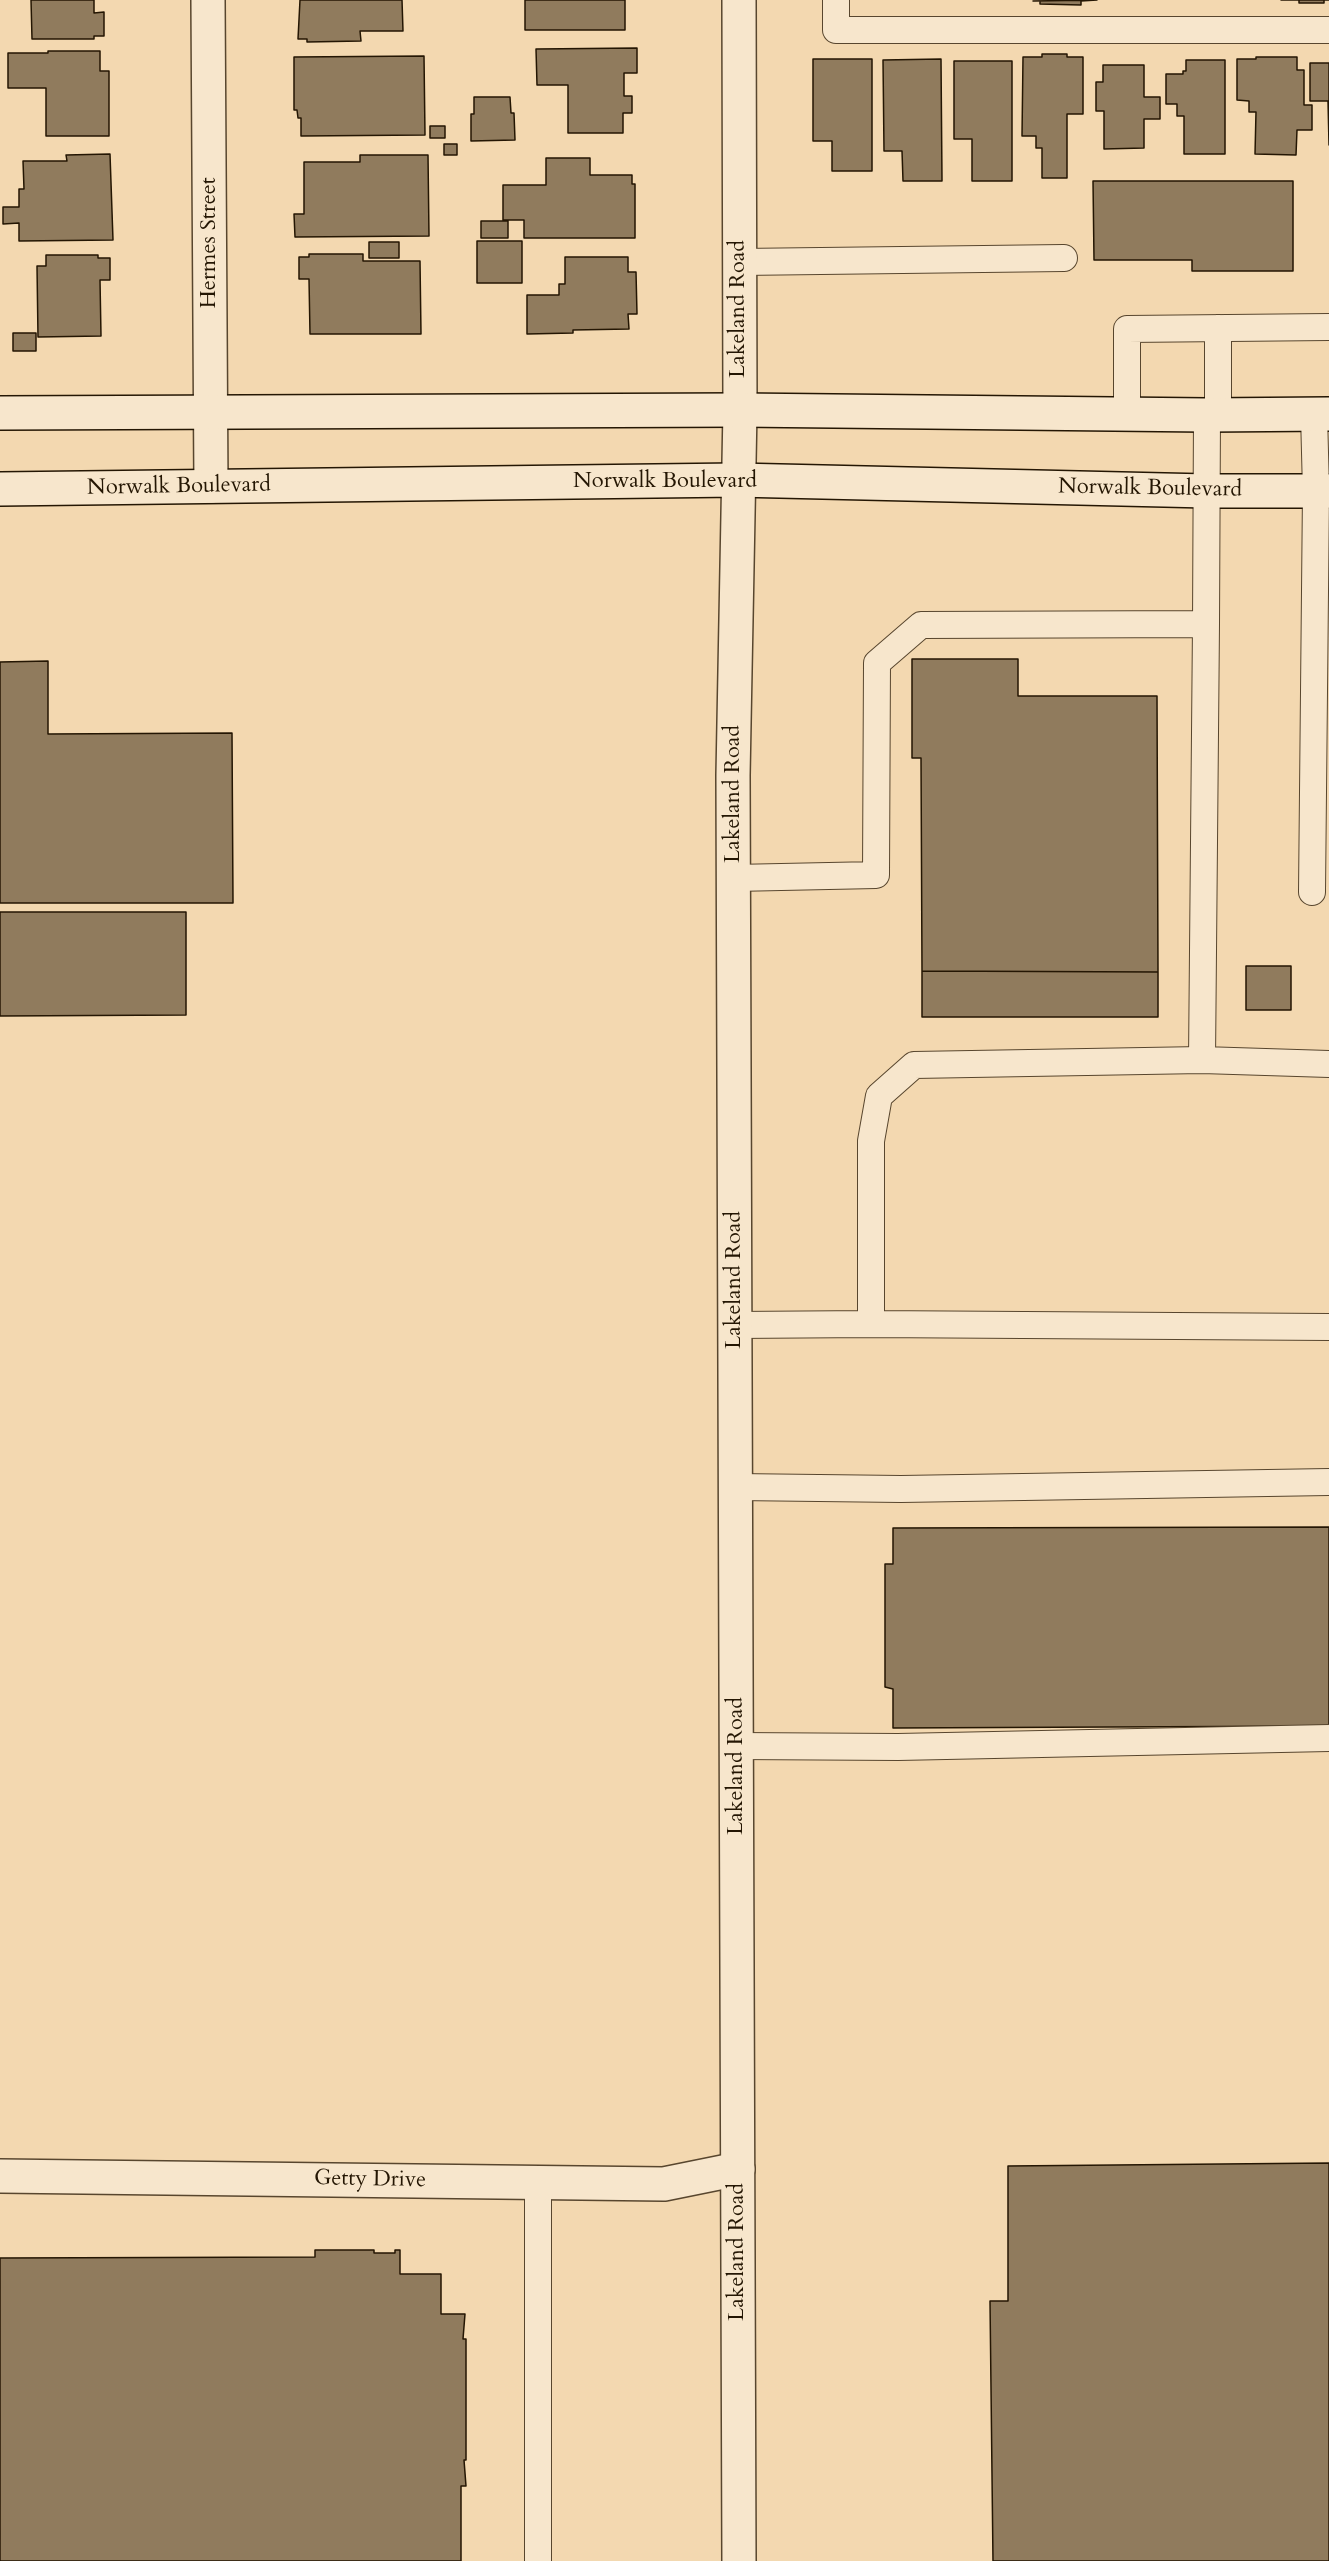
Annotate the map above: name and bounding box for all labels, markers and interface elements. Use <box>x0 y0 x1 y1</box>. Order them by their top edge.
street label: Hermes Street <box>197 177 223 309</box>
street label: Lakeland Road <box>726 240 752 378</box>
street label: Norwalk Boulevard <box>573 469 757 495</box>
street label: Norwalk Boulevard <box>87 472 271 502</box>
street label: Norwalk Boulevard <box>1058 474 1242 504</box>
street label: Lakeland Road <box>721 725 747 863</box>
street label: Lakeland Road <box>722 1211 748 1349</box>
street label: Lakeland Road <box>724 1697 750 1835</box>
street label: Getty Drive <box>314 2166 426 2194</box>
street label: Lakeland Road <box>725 2183 751 2321</box>

